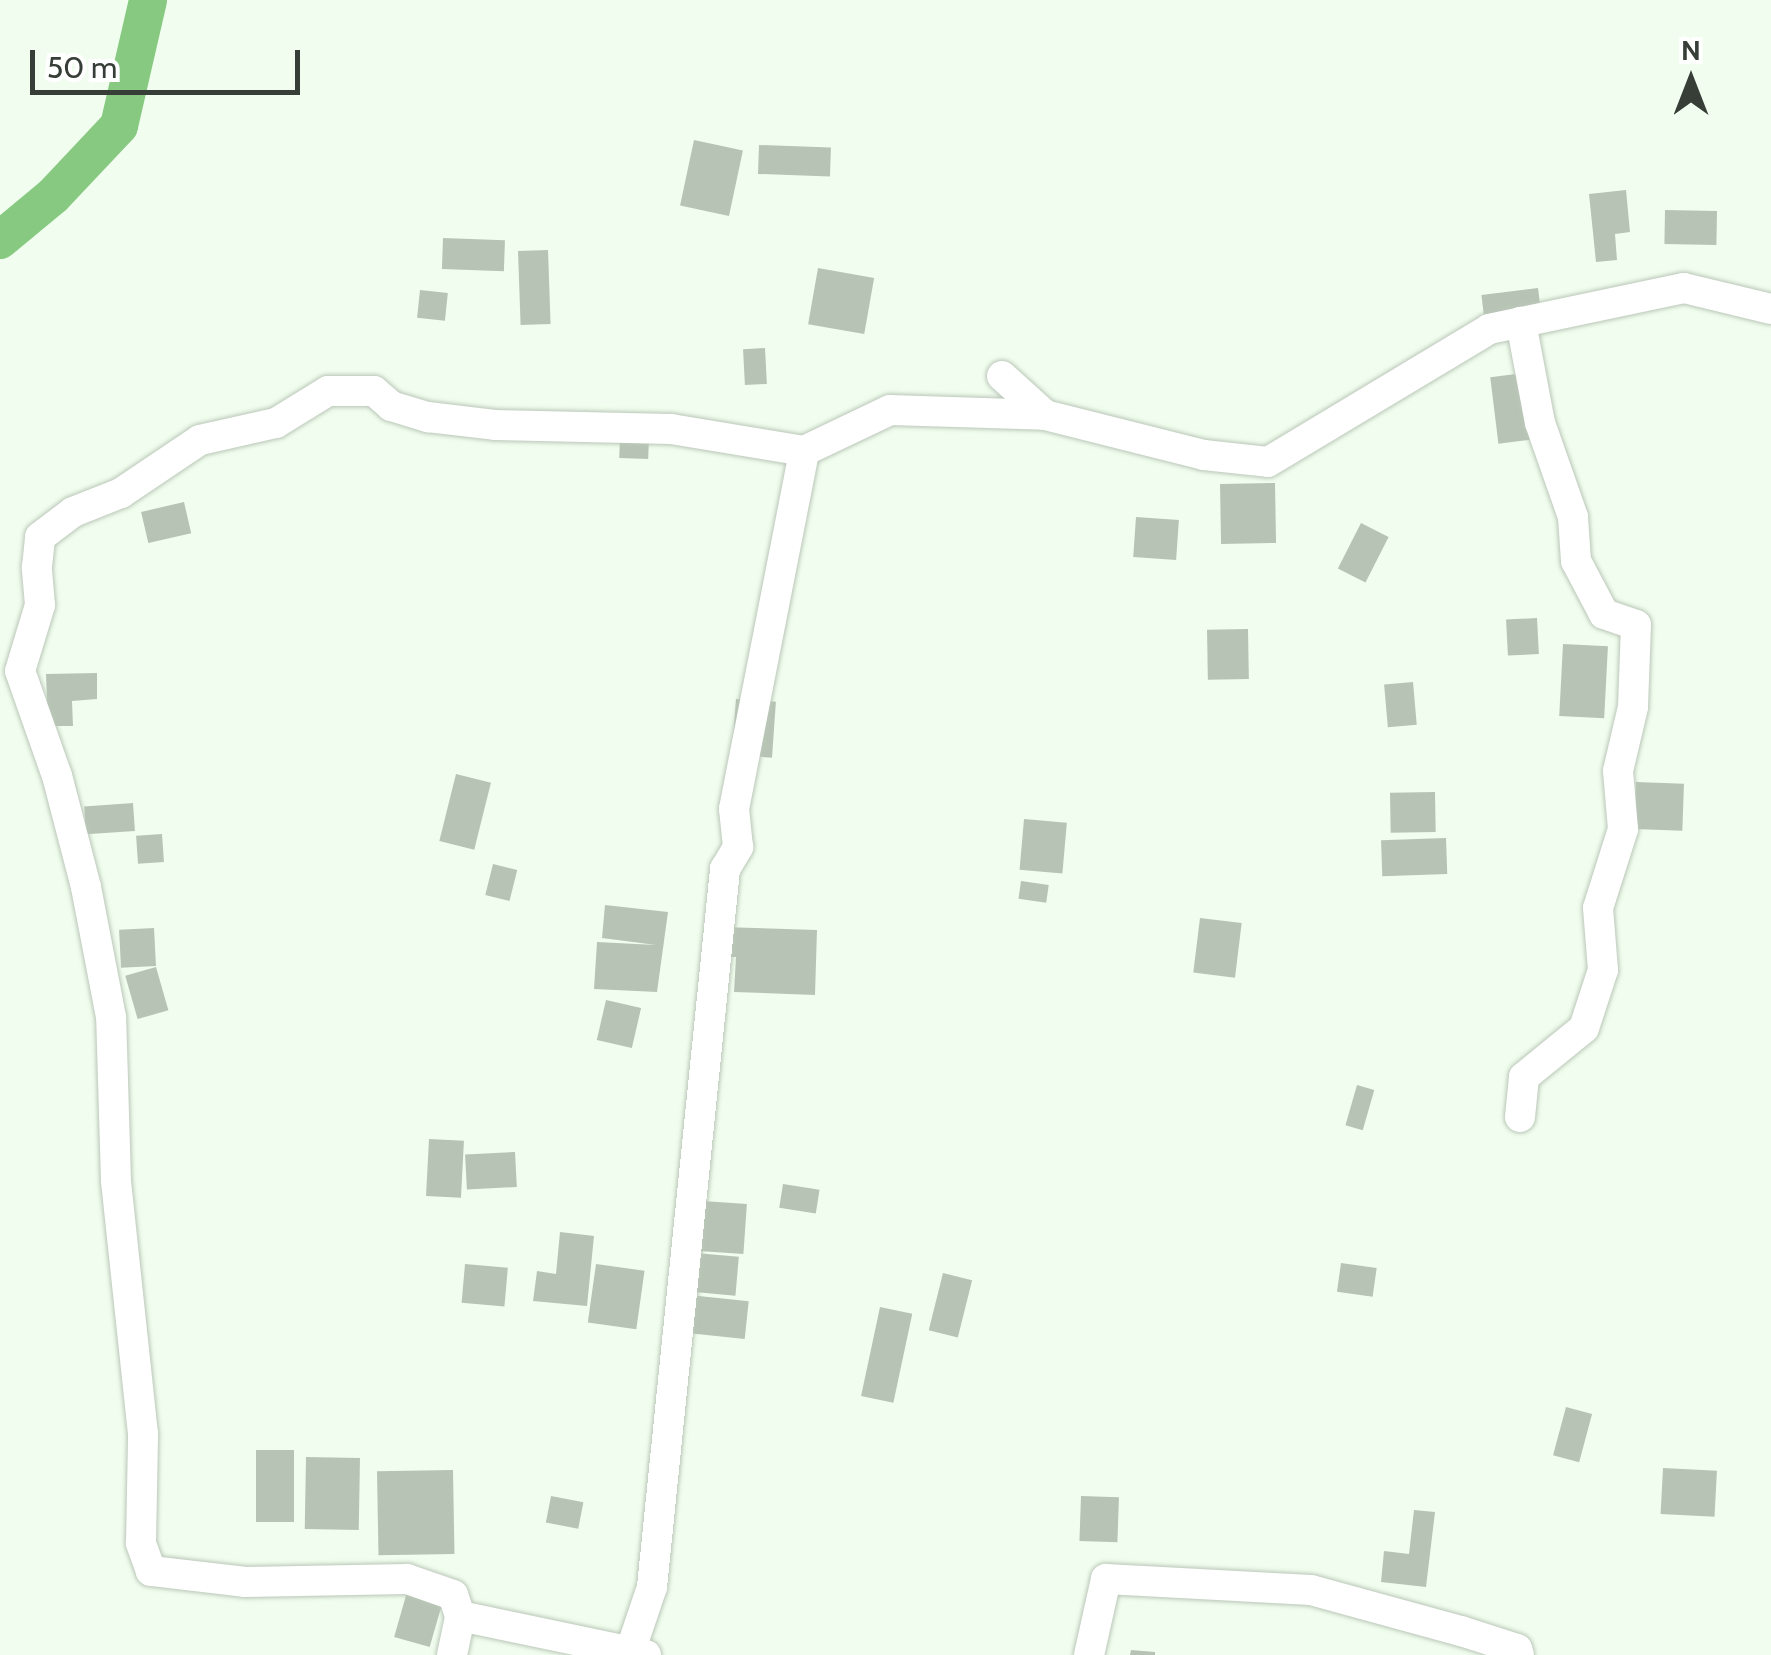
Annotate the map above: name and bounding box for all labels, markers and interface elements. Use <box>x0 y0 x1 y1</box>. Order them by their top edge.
scale bar <box>35 30 305 92</box>
north arrow <box>1641 30 1741 130</box>
text: N <box>1681 33 1701 67</box>
text: 50 m <box>47 49 117 86</box>

